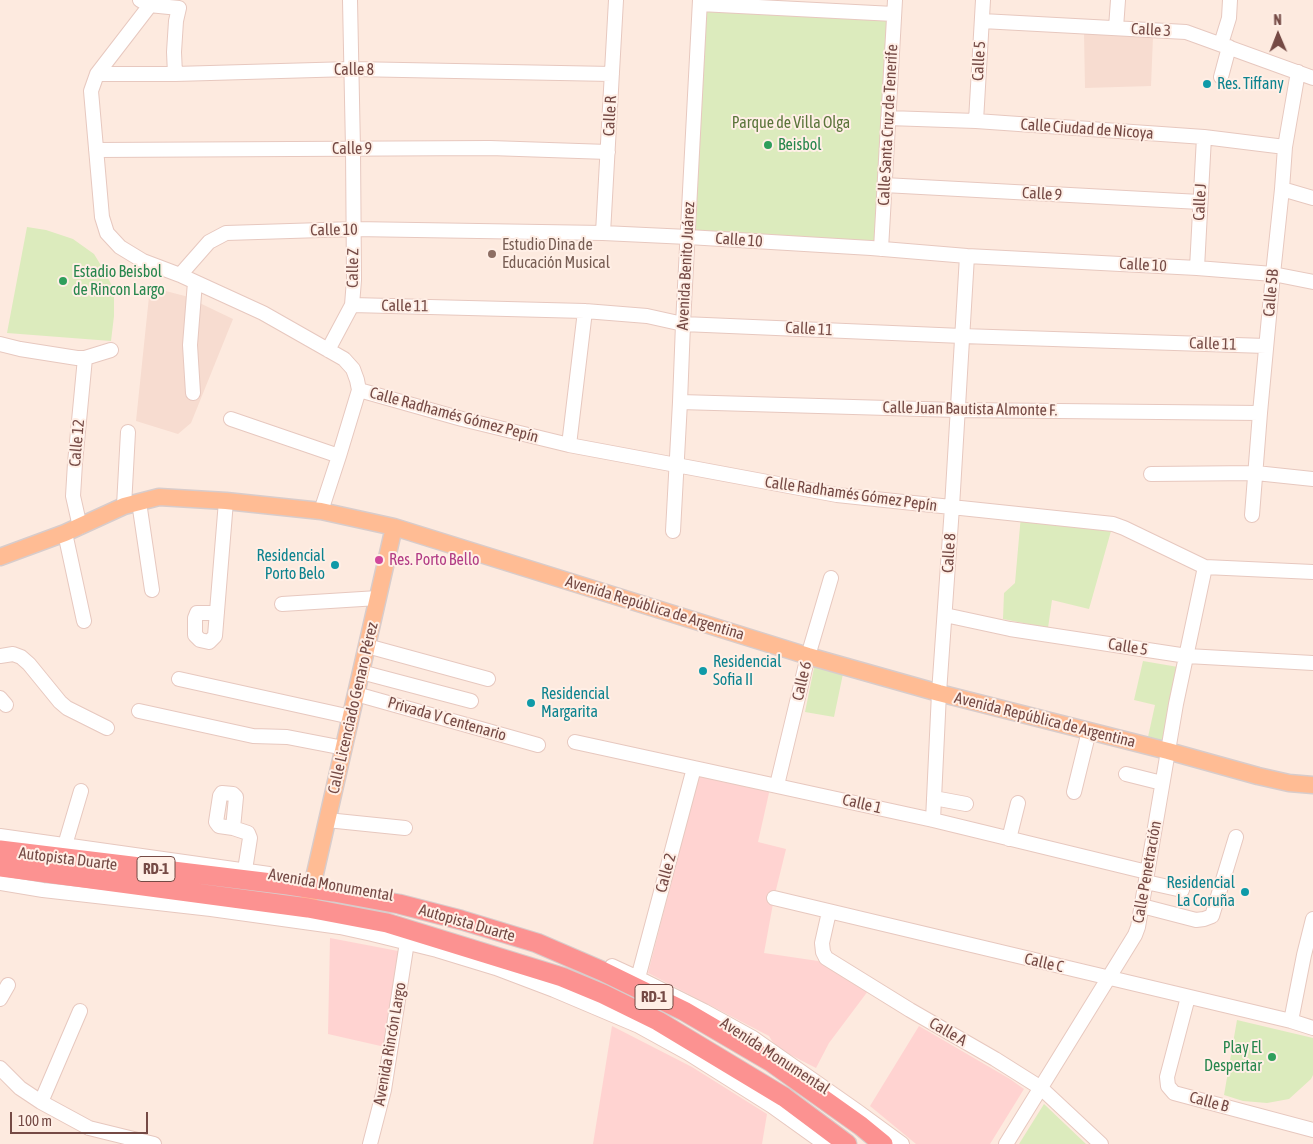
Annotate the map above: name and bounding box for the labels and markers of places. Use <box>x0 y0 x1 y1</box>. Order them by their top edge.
place label: Res. Tiffany <box>1217 74 1284 94</box>
marker: Res. Tiffany <box>1201 78 1213 90</box>
place label: Beisbol <box>778 135 822 155</box>
marker: Beisbol <box>762 139 774 151</box>
place label: Estudio Dina de Educación Musical <box>502 235 610 273</box>
marker: Estudio Dina de Educación Musical <box>486 248 498 260</box>
place label: Estadio Beisbol de Rincon Largo <box>73 262 165 300</box>
marker: Estadio Beisbol de Rincon Largo <box>57 275 69 287</box>
place label: Residencial Porto Belo <box>257 546 325 584</box>
place label: Res. Porto Bello <box>389 550 480 570</box>
marker: Res. Porto Bello <box>373 554 385 566</box>
marker: Residencial Porto Belo <box>329 559 341 571</box>
place label: Residencial Sofia II <box>713 652 781 690</box>
marker: Residencial Sofia II <box>697 665 709 677</box>
place label: Residencial Margarita <box>541 684 609 722</box>
marker: Residencial Margarita <box>525 697 537 709</box>
place label: Residencial La Coruña <box>1167 873 1235 911</box>
marker: Residencial La Coruña <box>1239 886 1251 898</box>
place label: Play El Despertar <box>1204 1038 1262 1076</box>
marker: Play El Despertar <box>1266 1051 1278 1063</box>

